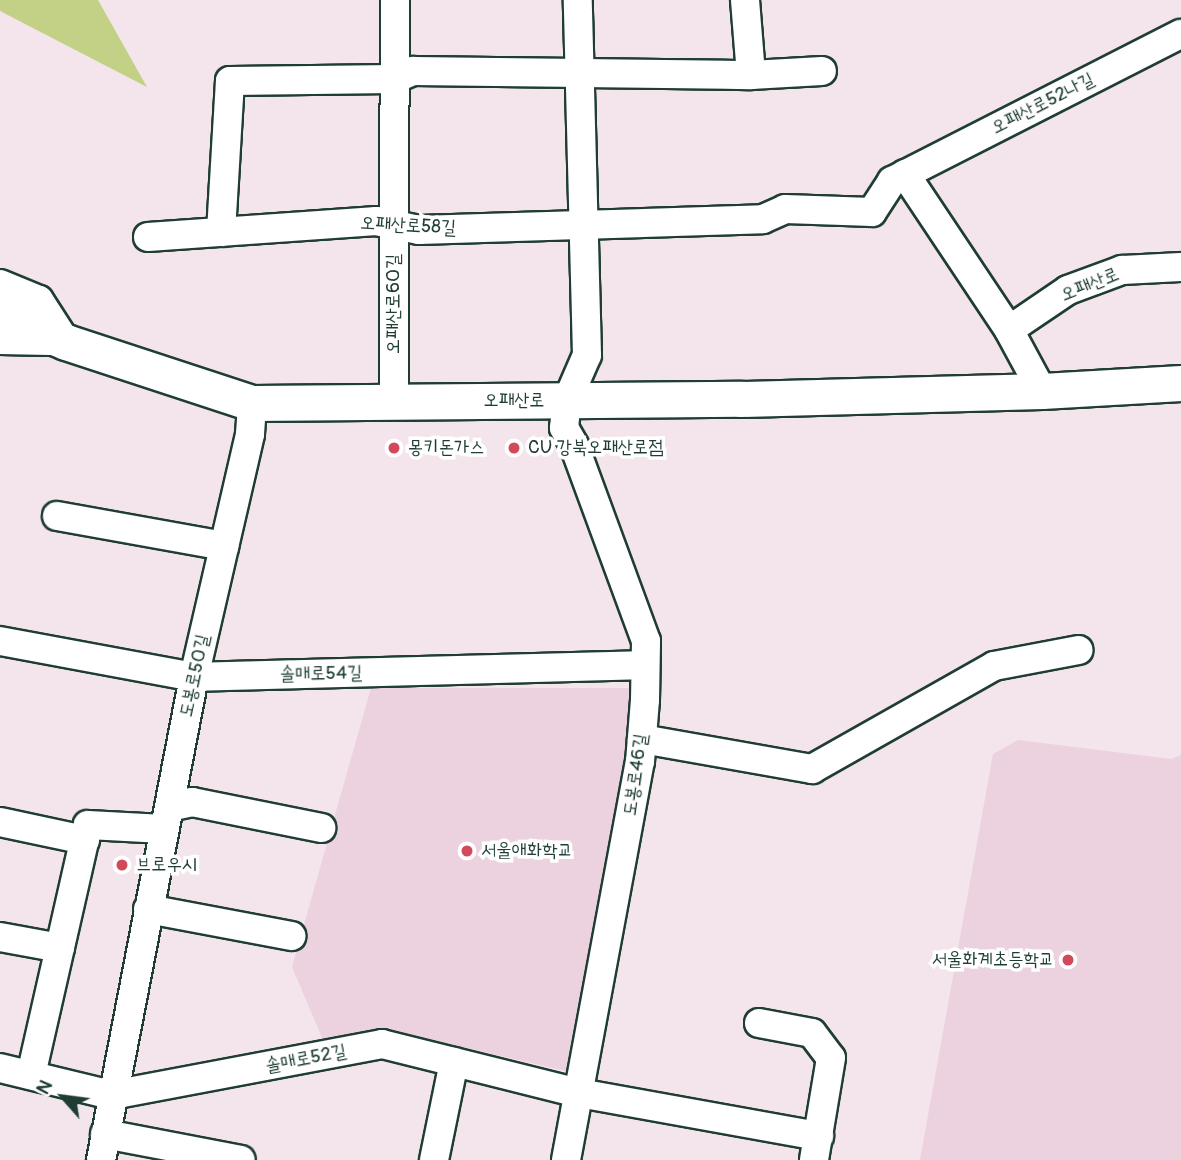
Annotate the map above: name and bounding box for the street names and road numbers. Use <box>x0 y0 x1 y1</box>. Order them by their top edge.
street label: 오패산로52나길 <box>988 68 1098 140</box>
street label: 오패산로58길 <box>359 212 457 240</box>
street label: 오패산로60길 <box>383 254 405 354</box>
street label: 오패산로 <box>1057 263 1123 307</box>
street label: 오패산로 <box>483 390 545 412</box>
street label: 도봉로50길 <box>175 632 215 720</box>
street label: 솔매로54길 <box>280 662 362 686</box>
street label: 도봉로46길 <box>619 732 653 818</box>
street label: 솔매로52길 <box>264 1040 348 1078</box>

